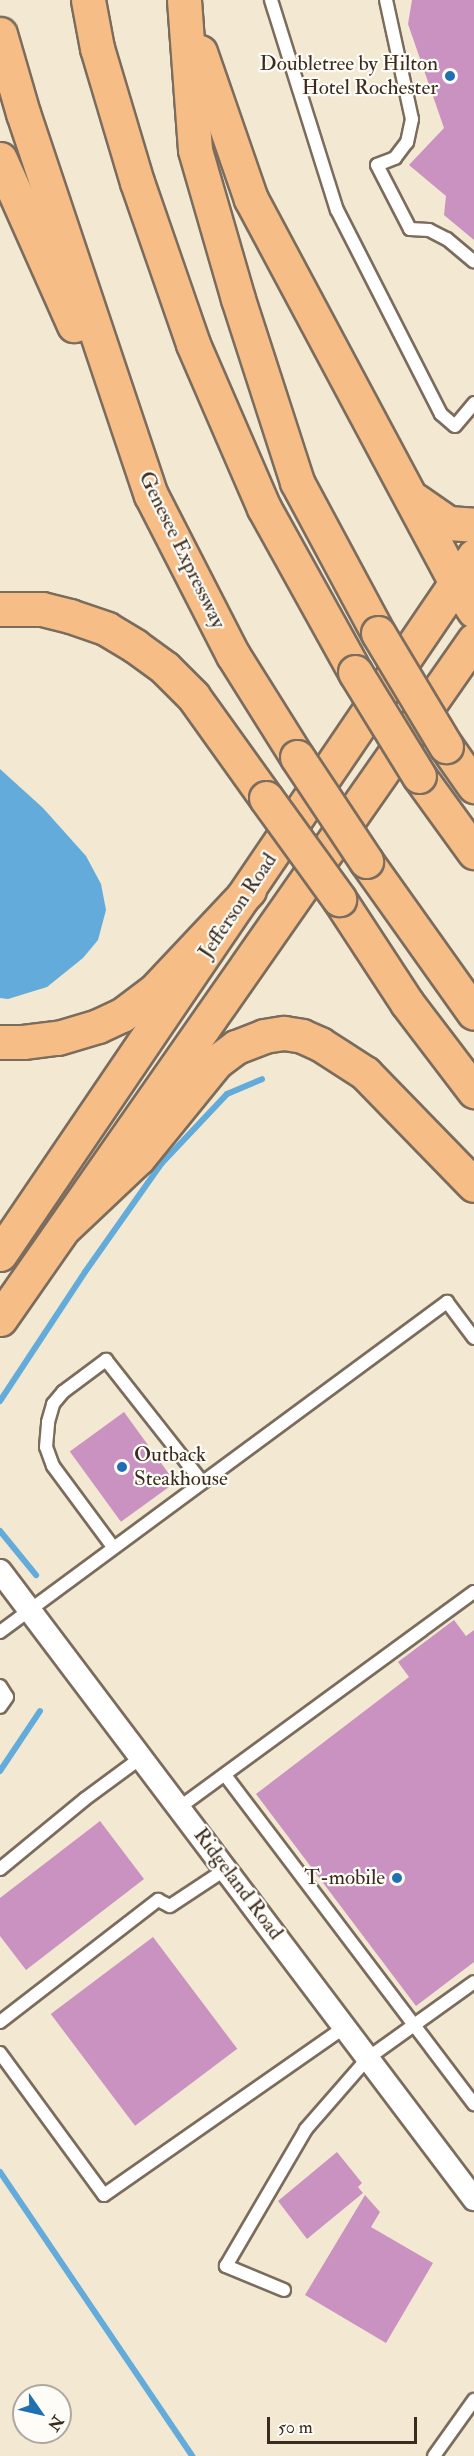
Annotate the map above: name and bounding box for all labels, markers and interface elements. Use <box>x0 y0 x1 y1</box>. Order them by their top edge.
place label: Doubletree by Hilton Hotel Rochester <box>260 51 438 101</box>
marker: Doubletree by Hilton Hotel Rochester <box>443 69 457 83</box>
street label: Genesee Expressway <box>133 467 231 633</box>
street label: Jefferson Road <box>193 848 283 964</box>
place label: Outback Steakhouse <box>134 1442 228 1492</box>
marker: Outback Steakhouse <box>115 1460 129 1474</box>
street label: Ridgeland Road <box>188 1823 288 1945</box>
place label: T-mobile <box>304 1865 385 1891</box>
marker: T-mobile <box>390 1871 404 1885</box>
north arrow <box>12 2384 72 2444</box>
scale bar <box>270 2405 420 2443</box>
text: N <box>43 2411 68 2434</box>
text: 50 m <box>278 2416 313 2439</box>

